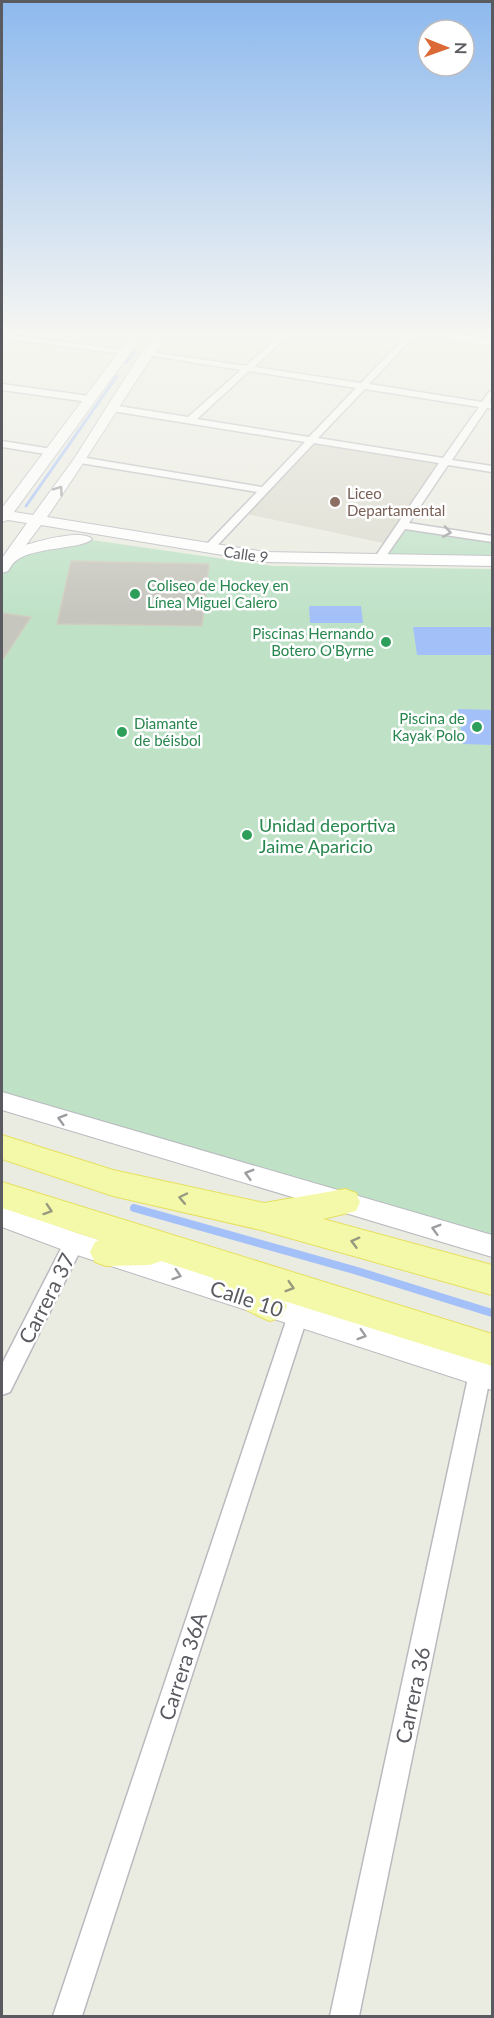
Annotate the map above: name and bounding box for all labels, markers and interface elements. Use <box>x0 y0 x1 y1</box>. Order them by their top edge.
north arrow <box>416 18 476 78</box>
text: N <box>452 42 471 55</box>
place label: Liceo Departamental <box>347 484 445 519</box>
one-way arrow <box>52 486 63 497</box>
marker: Liceo Departamental <box>328 495 342 509</box>
one-way arrow <box>442 526 451 538</box>
street label: Calle 9 <box>222 542 270 566</box>
place label: Coliseo de Hockey en Línea Miguel Calero <box>147 576 289 611</box>
marker: Coliseo de Hockey en Línea Miguel Calero <box>128 587 142 601</box>
place label: Piscinas Hernando Botero O'Byrne <box>252 624 374 659</box>
marker: Piscinas Hernando Botero O'Byrne <box>379 635 393 649</box>
place label: Piscina de Kayak Polo <box>392 709 465 744</box>
place label: Diamante de béisbol <box>134 714 201 749</box>
marker: Piscina de Kayak Polo <box>470 720 484 734</box>
marker: Diamante de béisbol <box>115 725 129 739</box>
place label: Unidad deportiva Jaime Aparicio <box>259 814 396 857</box>
marker: Unidad deportiva Jaime Aparicio <box>240 828 254 842</box>
one-way arrow <box>58 1114 68 1126</box>
one-way arrow <box>244 1169 255 1181</box>
one-way arrow <box>179 1193 189 1206</box>
one-way arrow <box>42 1203 53 1215</box>
one-way arrow <box>431 1224 442 1236</box>
one-way arrow <box>350 1236 360 1249</box>
street label: Carrera 37 <box>13 1249 79 1347</box>
one-way arrow <box>171 1268 182 1280</box>
street label: Calle 10 <box>207 1274 287 1322</box>
one-way arrow <box>284 1280 295 1293</box>
one-way arrow <box>356 1328 367 1340</box>
street label: Carrera 36A <box>153 1608 211 1723</box>
street label: Carrera 36 <box>390 1644 434 1746</box>

